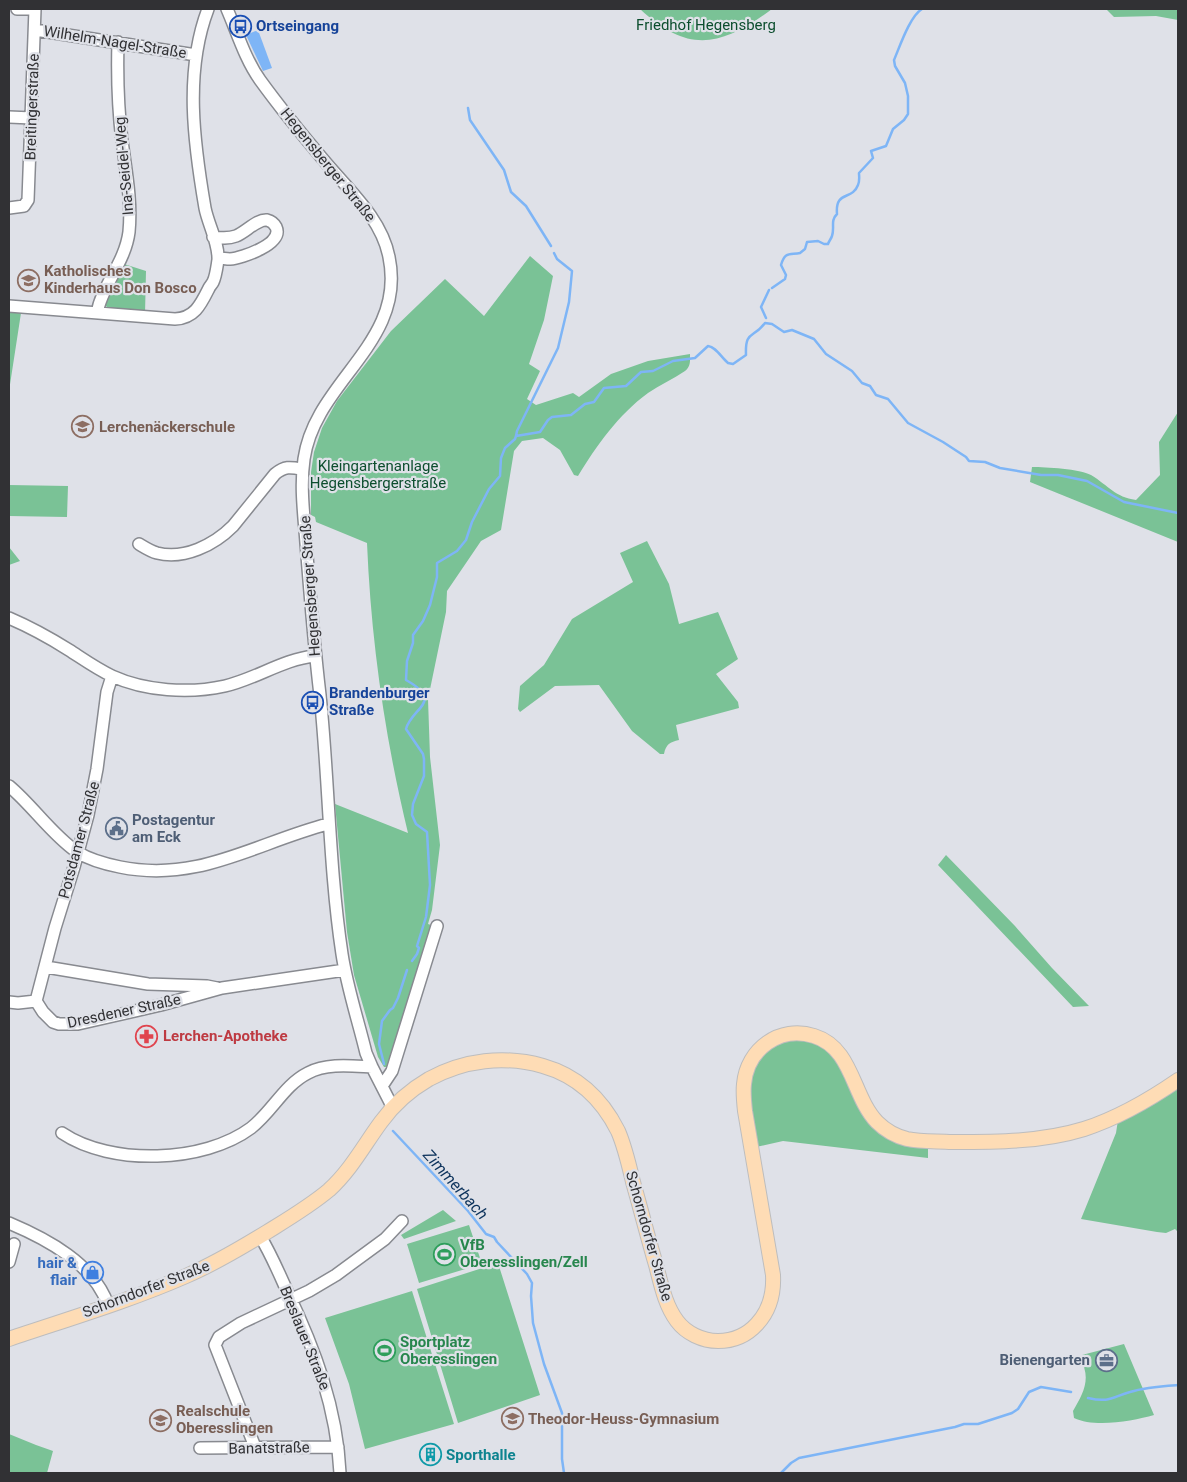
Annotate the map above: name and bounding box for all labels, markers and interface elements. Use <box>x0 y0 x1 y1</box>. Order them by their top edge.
bus stop icon: Ortseingang <box>228 14 252 38</box>
park label: Friedhof Hegensberg <box>636 16 776 34</box>
place label: Ortseingang <box>256 17 339 35</box>
street label: Wilhelm-Nagel-Straße <box>42 22 188 62</box>
street label: Breitingerstraße <box>21 53 43 161</box>
street label: Hegensberger Straße <box>277 104 379 226</box>
street label: Ina-Seidel-Weg <box>111 116 137 216</box>
place label: Katholisches Kinderhaus Don Bosco <box>44 262 197 297</box>
school or university icon: Katholisches Kinderhaus Don Bosco <box>16 268 40 292</box>
school or university icon: Lerchenäckerschule <box>71 415 95 439</box>
place label: Lerchenäckerschule <box>99 418 235 436</box>
park label: Kleingartenanlage Hegensbergerstraße <box>310 457 446 492</box>
street label: Hegensberger Straße <box>296 515 324 657</box>
place label: Brandenburger Straße <box>329 684 430 719</box>
bus stop icon: Brandenburger Straße <box>301 690 325 714</box>
street label: Potsdamer Straße <box>55 779 103 901</box>
place label: Postagentur am Eck <box>132 811 215 846</box>
public building icon: Postagentur am Eck <box>104 817 128 841</box>
street label: Dresdener Straße <box>66 990 182 1032</box>
pharmacy icon: Lerchen-Apotheke <box>135 1024 159 1048</box>
place label: Lerchen-Apotheke <box>163 1027 288 1045</box>
water label: Zimmerbach <box>419 1145 492 1223</box>
street label: Schorndorfer Straße <box>622 1169 676 1303</box>
place label: VfB Oberesslingen/Zell <box>460 1236 588 1271</box>
sports icon: VfB Oberesslingen/Zell <box>432 1242 456 1266</box>
place label: hair & flair <box>38 1254 78 1289</box>
street label: Schorndorfer Straße <box>80 1256 212 1322</box>
shop icon: hair & flair <box>81 1260 105 1284</box>
street label: Breslauer Straße <box>276 1283 334 1393</box>
place label: Sportplatz Oberesslingen <box>400 1333 497 1368</box>
sports icon: Sportplatz Oberesslingen <box>372 1339 396 1363</box>
office icon: Bienengarten <box>1094 1348 1118 1372</box>
place label: Bienengarten <box>999 1351 1090 1369</box>
place label: Realschule Oberesslingen <box>176 1402 273 1437</box>
school or university icon: Theodor-Heuss-Gymnasium <box>500 1407 524 1431</box>
school or university icon: Realschule Oberesslingen <box>148 1408 172 1432</box>
place label: Theodor-Heuss-Gymnasium <box>528 1410 719 1428</box>
street label: Banatstraße <box>228 1438 310 1458</box>
building icon: Sporthalle <box>418 1443 442 1467</box>
place label: Sporthalle <box>446 1446 516 1464</box>

